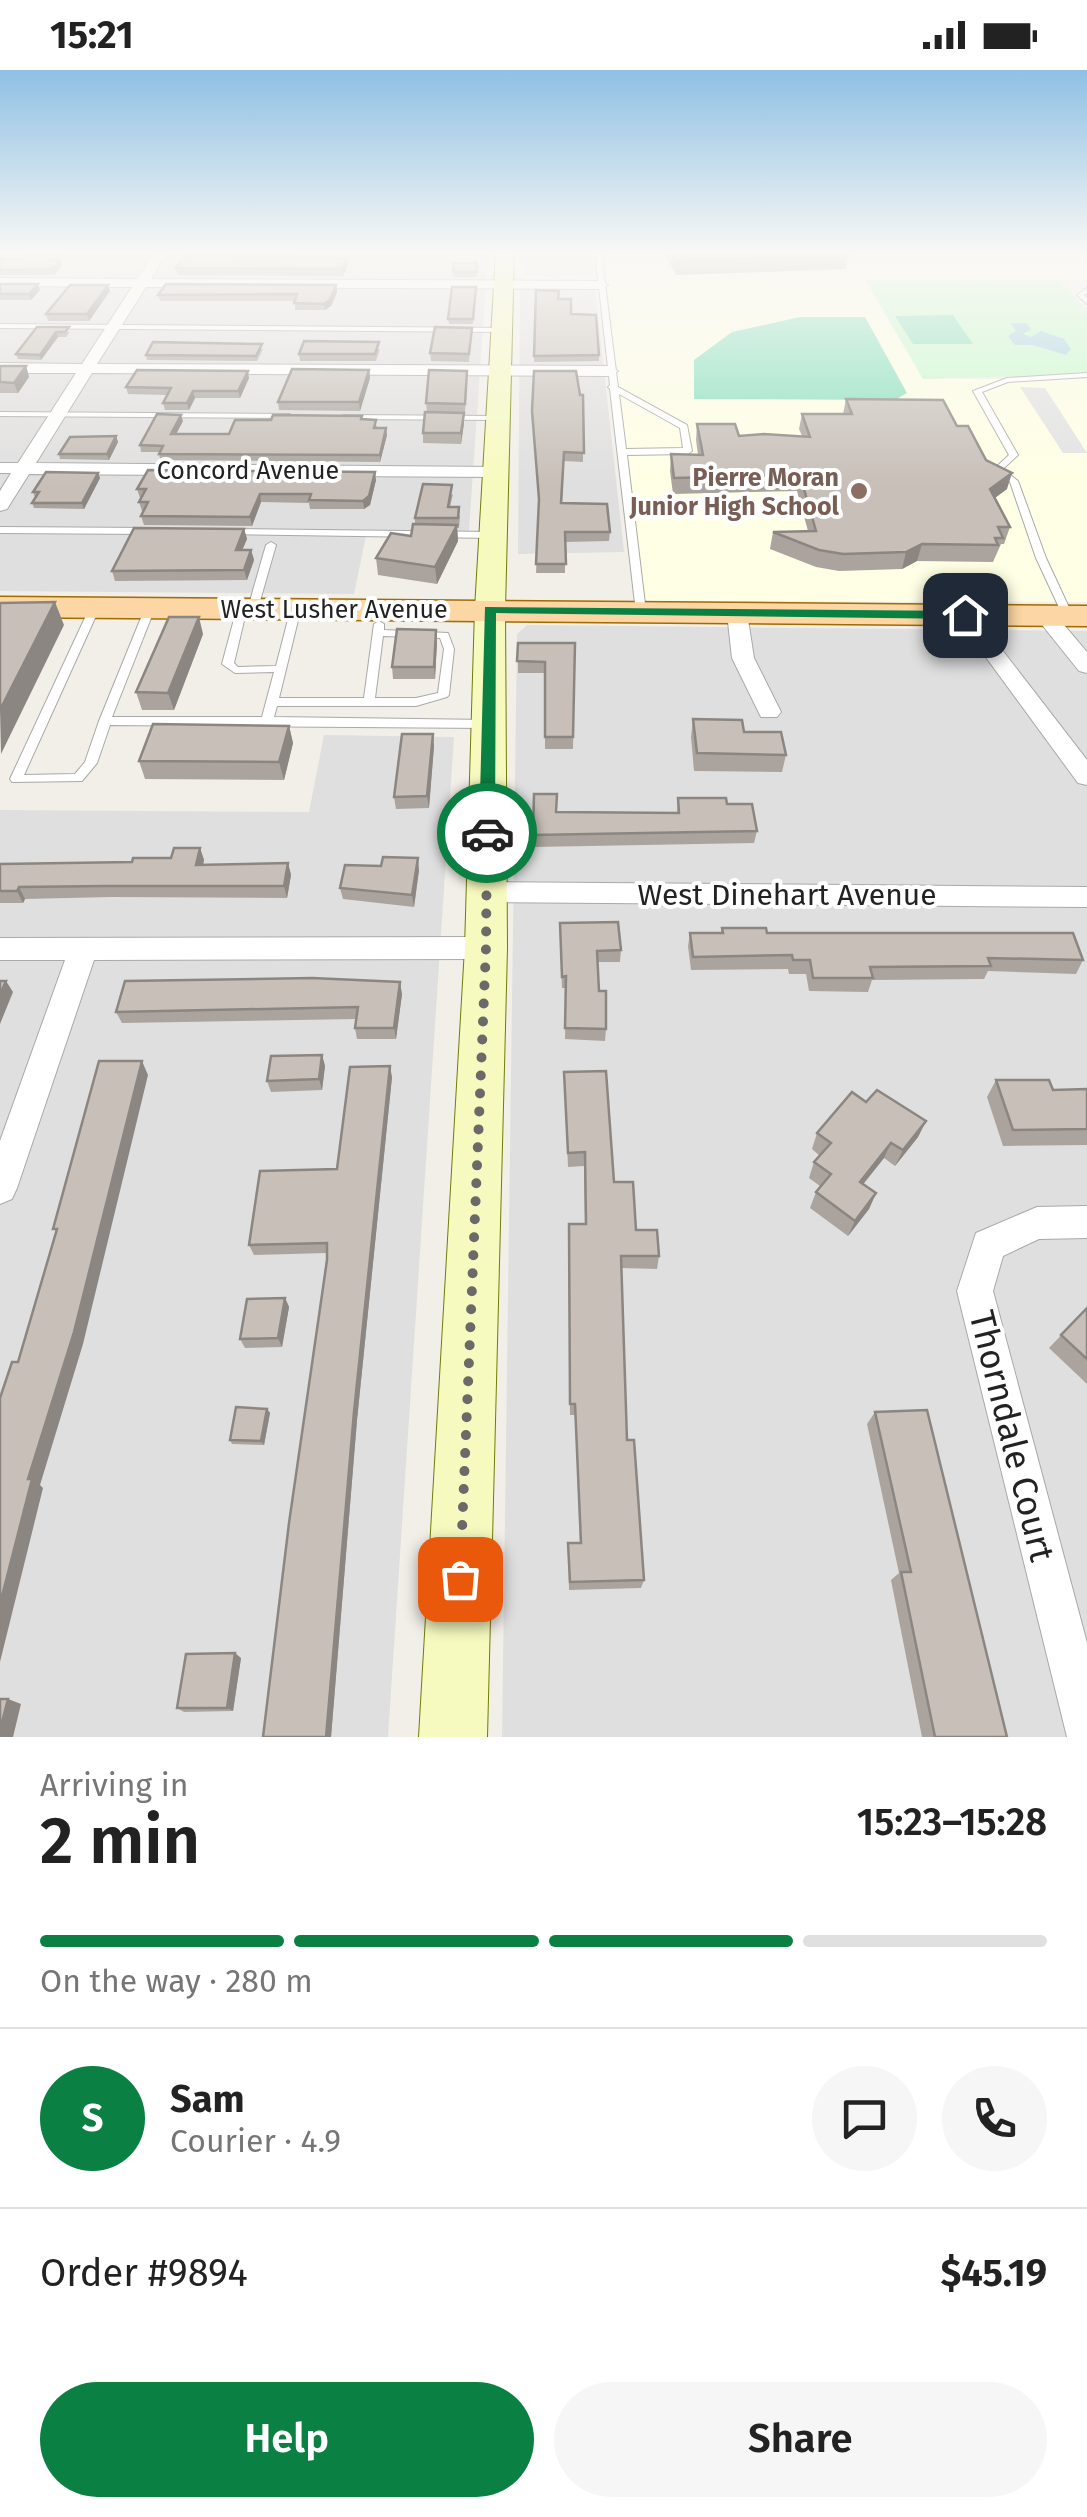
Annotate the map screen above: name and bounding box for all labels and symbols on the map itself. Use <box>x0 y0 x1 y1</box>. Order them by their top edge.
street label: Concord Avenue <box>157 456 339 486</box>
place label: Pierre Moran Junior High School <box>629 463 840 522</box>
marker: Pierre Moran Junior High School <box>848 480 870 502</box>
pin <box>923 573 1008 658</box>
street label: West Lusher Avenue <box>220 595 448 625</box>
courier <box>437 783 537 883</box>
street label: West Dinehart Avenue <box>637 877 937 913</box>
street label: Thorndale Court <box>961 1306 1064 1566</box>
pin <box>418 1537 503 1622</box>

